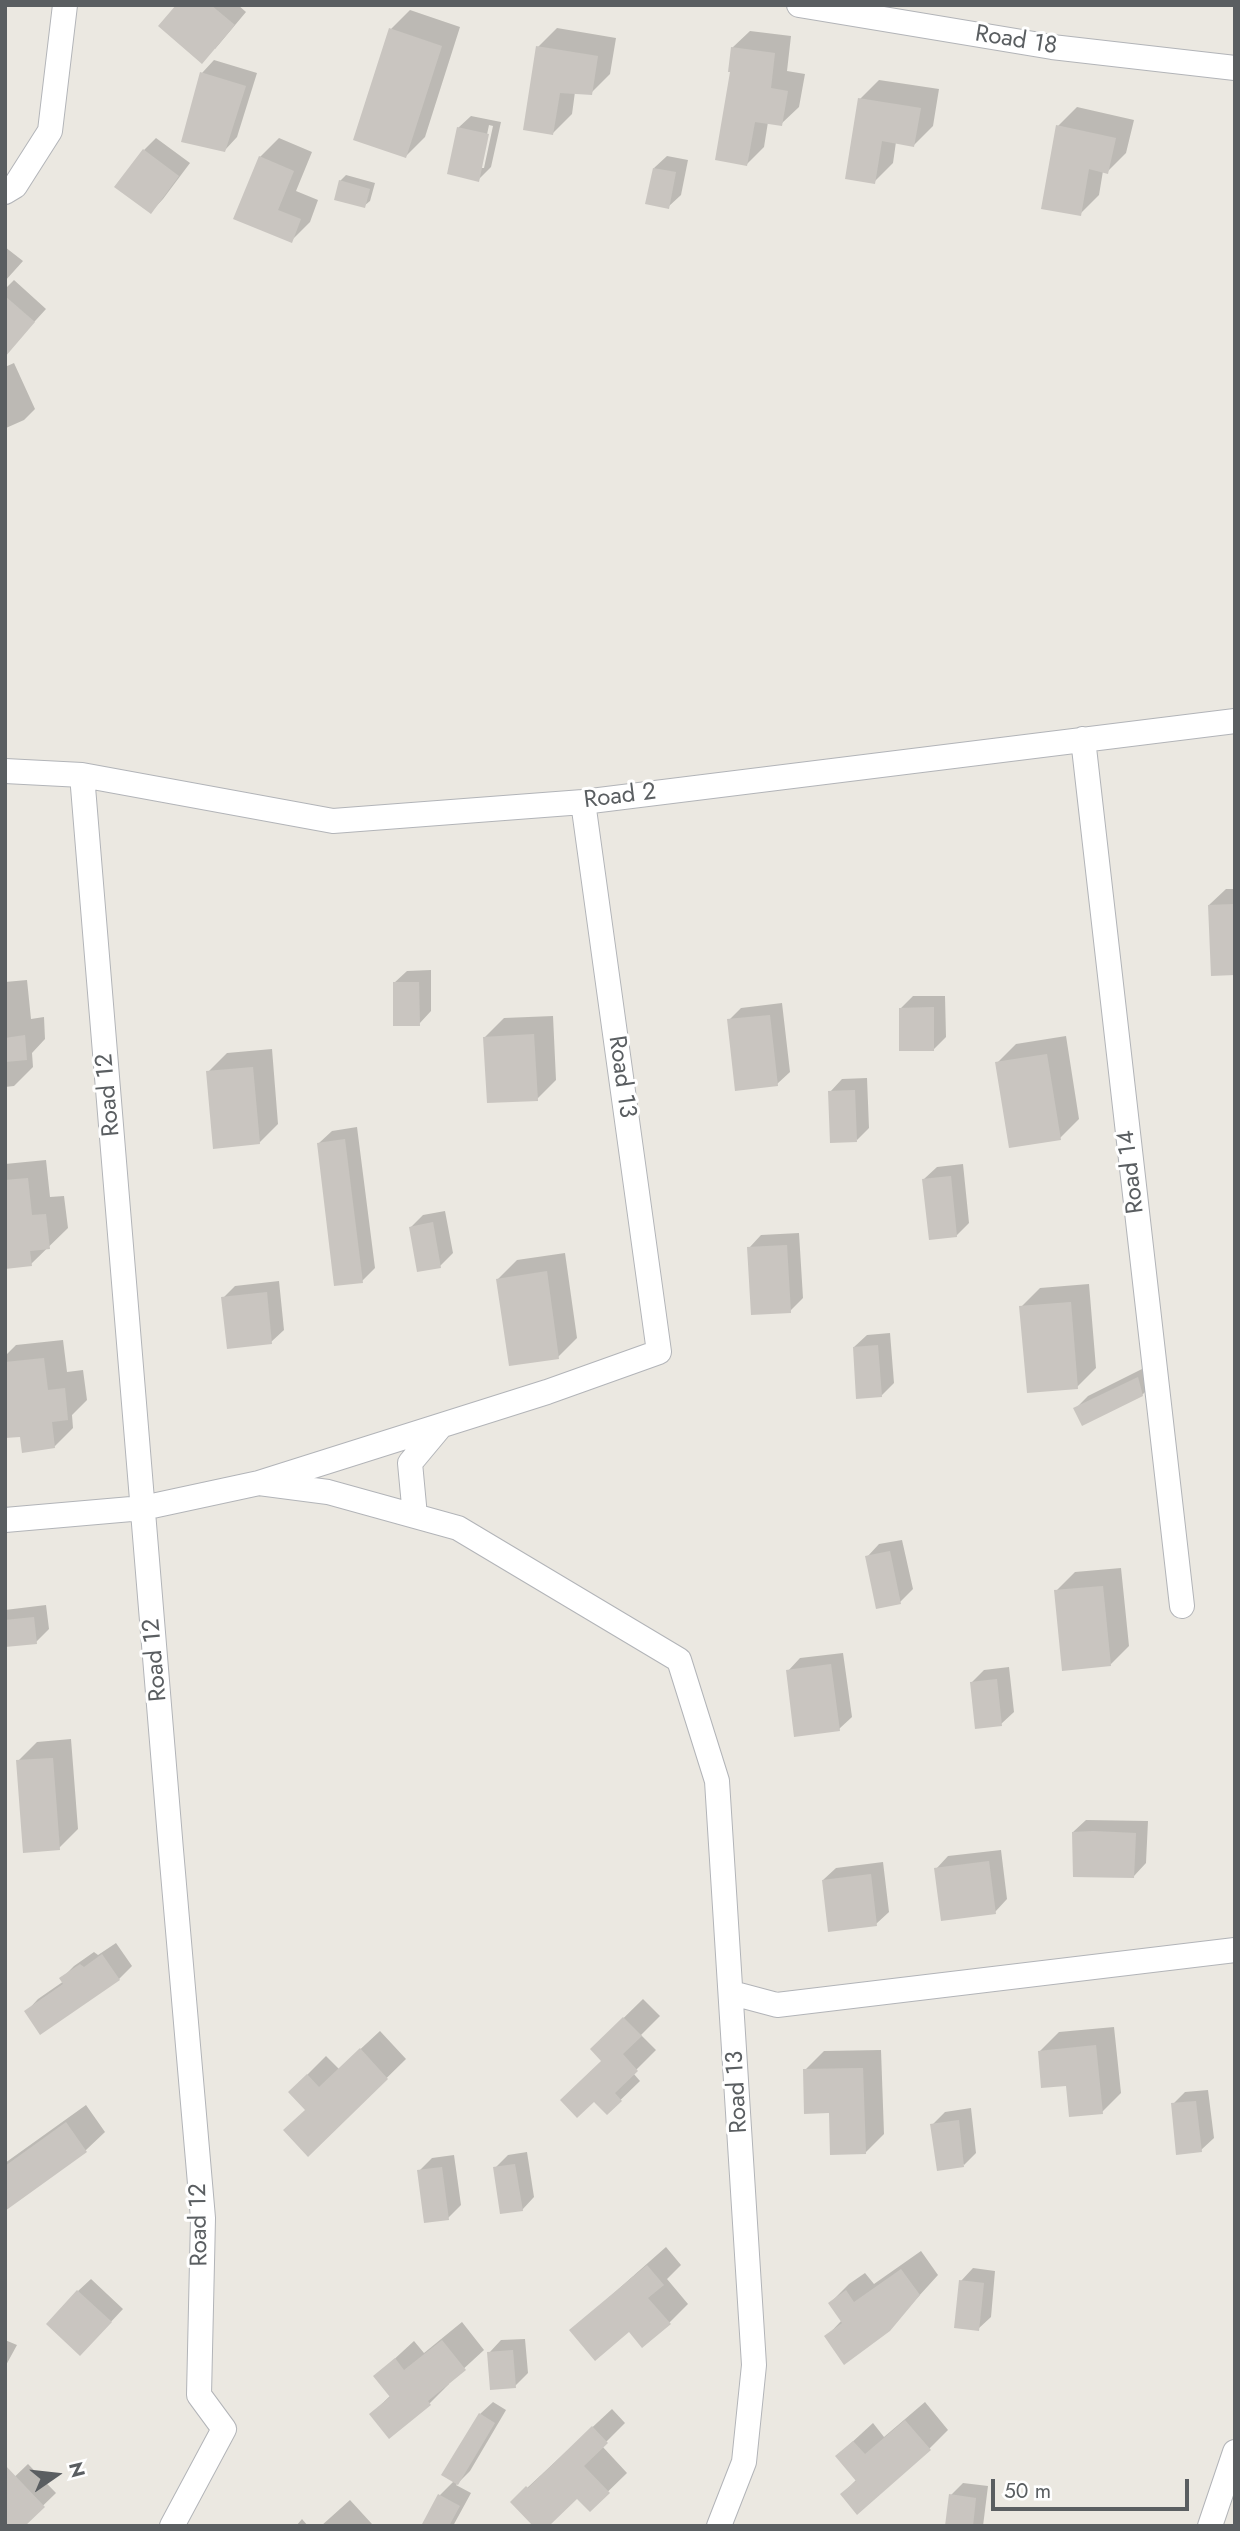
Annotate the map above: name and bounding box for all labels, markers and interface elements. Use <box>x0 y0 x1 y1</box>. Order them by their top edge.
street label: Road 18 <box>973 20 1059 62</box>
street label: Road 2 <box>582 778 658 816</box>
street label: Road 13 <box>601 1034 641 1120</box>
street label: Road 12 <box>91 1052 127 1138</box>
street label: Road 14 <box>1113 1129 1151 1215</box>
street label: Road 12 <box>138 1617 174 1703</box>
street label: Road 13 <box>721 2050 755 2134</box>
street label: Road 12 <box>185 2183 215 2267</box>
north arrow <box>21 2440 91 2510</box>
text: N <box>62 2459 92 2480</box>
scale bar <box>995 2464 1193 2508</box>
text: 50 m <box>1004 2476 1051 2506</box>

